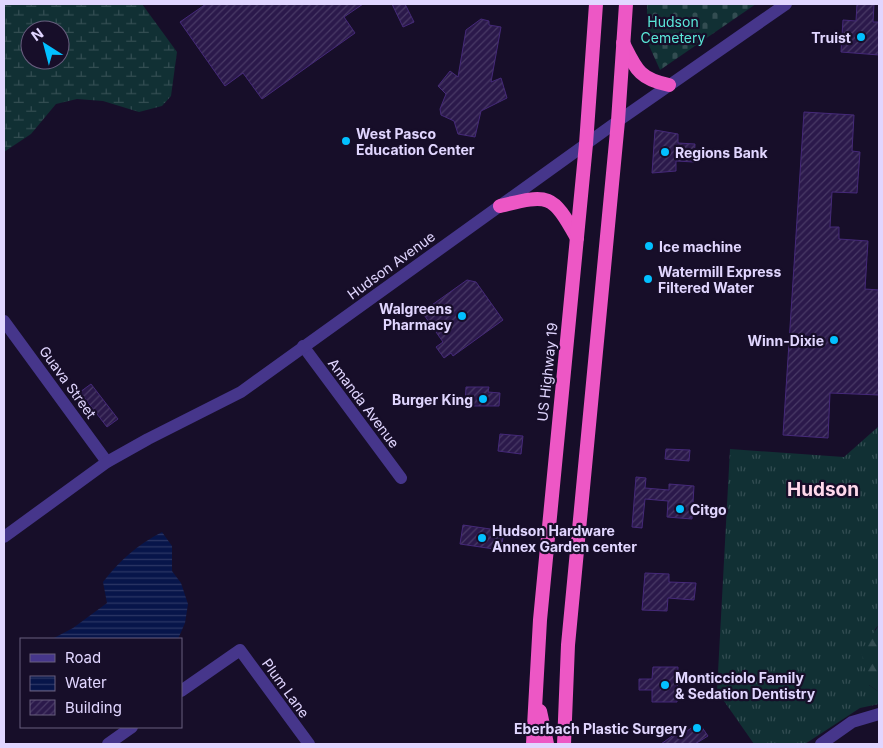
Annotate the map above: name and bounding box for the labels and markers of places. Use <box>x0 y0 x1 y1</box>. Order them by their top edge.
place label: Truist <box>811 29 851 46</box>
marker: Truist <box>855 31 867 43</box>
place label: West Pasco Education Center <box>356 125 475 158</box>
marker: West Pasco Education Center <box>340 135 352 147</box>
place label: Regions Bank <box>675 144 769 161</box>
marker: Regions Bank <box>659 146 671 158</box>
place label: Ice machine <box>659 238 742 255</box>
marker: Ice machine <box>643 240 655 252</box>
place label: Watermill Express Filtered Water <box>658 263 781 296</box>
marker: Watermill Express Filtered Water <box>642 273 654 285</box>
place label: Walgreens Pharmacy <box>379 300 453 333</box>
marker: Walgreens Pharmacy <box>456 310 468 322</box>
place label: Winn-Dixie <box>748 332 824 349</box>
marker: Winn-Dixie <box>828 334 840 346</box>
place label: Burger King <box>392 391 473 408</box>
marker: Burger King <box>477 393 489 405</box>
place label: Citgo <box>690 501 727 518</box>
marker: Citgo <box>674 503 686 515</box>
place label: Hudson Hardware Annex Garden center <box>492 522 637 555</box>
marker: Hudson Hardware Annex Garden center <box>476 532 488 544</box>
place label: Monticciolo Family & Sedation Dentistry <box>675 669 816 702</box>
marker: Monticciolo Family & Sedation Dentistry <box>659 679 671 691</box>
place label: Eberbach Plastic Surgery <box>514 720 688 737</box>
marker: Eberbach Plastic Surgery <box>691 722 703 734</box>

